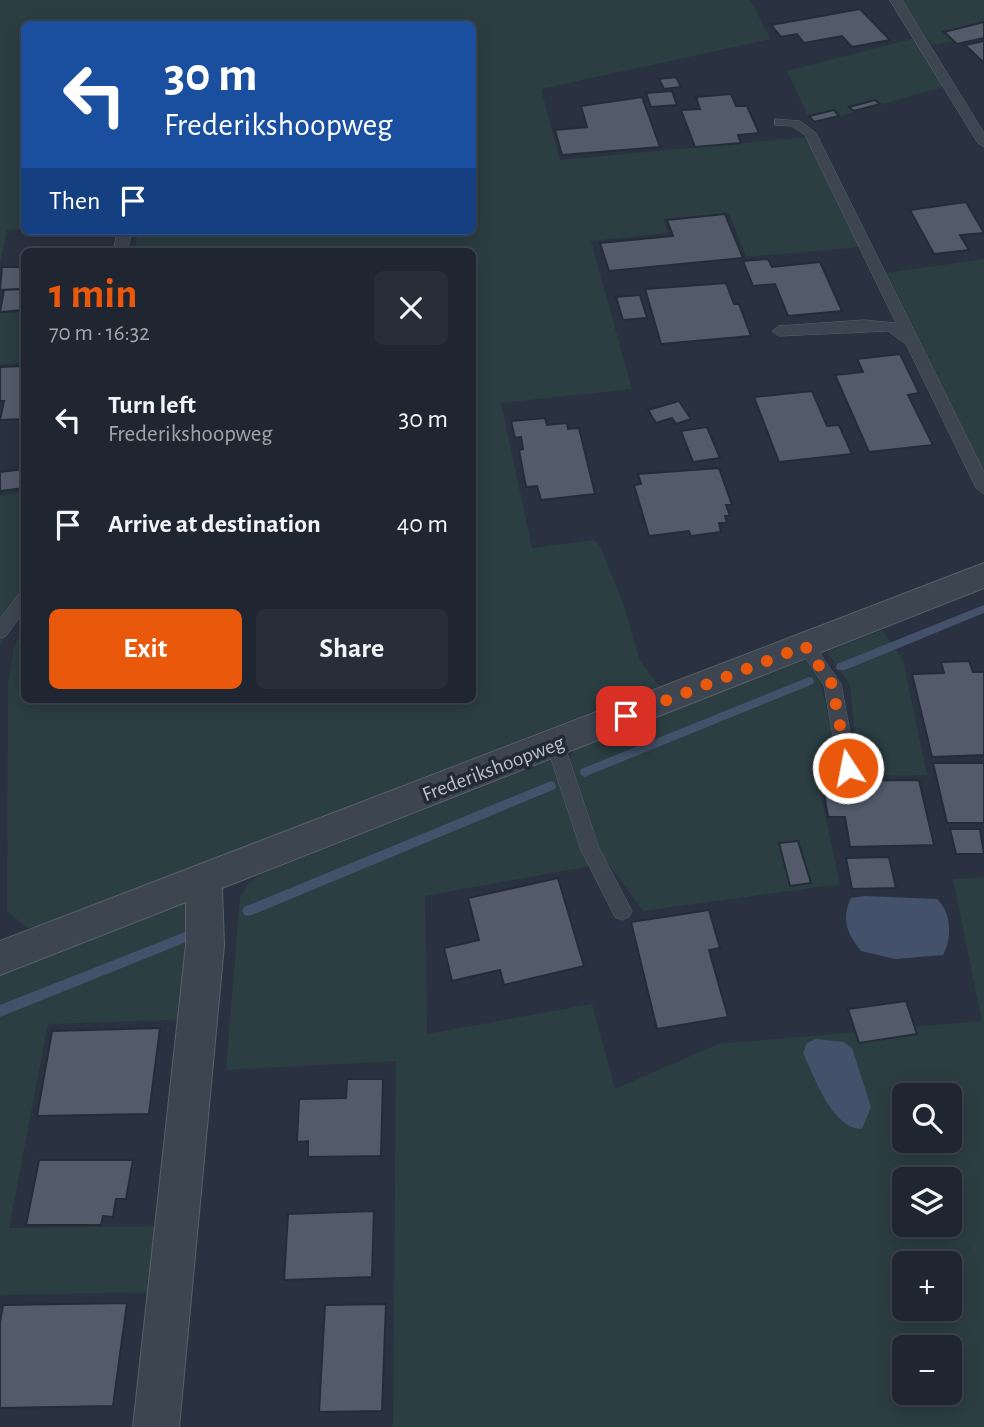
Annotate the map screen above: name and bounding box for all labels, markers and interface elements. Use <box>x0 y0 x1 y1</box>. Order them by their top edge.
icon: left <box>49 49 140 140</box>
text: 30 m <box>164 51 258 100</box>
text: Frederikshoopweg <box>164 109 393 141</box>
icon: arrive <box>114 182 152 220</box>
text: Then <box>49 188 100 214</box>
button: close <box>374 271 448 345</box>
text: 1 min <box>49 273 138 315</box>
text: 70 m · 16:32 <box>49 322 150 345</box>
text: Turn left <box>108 392 196 418</box>
icon: left <box>49 401 87 439</box>
text: 30 m <box>398 406 448 432</box>
text: Frederikshoopweg <box>108 423 272 446</box>
icon: arrive <box>49 506 87 544</box>
text: Arrive at destination <box>108 511 321 537</box>
text: 40 m <box>397 511 448 537</box>
button: Exit <box>49 609 242 689</box>
button: Share <box>256 609 448 689</box>
pin <box>596 686 656 746</box>
icon: arrive <box>607 697 645 735</box>
position arrow <box>811 731 885 805</box>
street label: Frederikshoopweg <box>419 732 568 805</box>
map controls <box>892 1083 962 1405</box>
button: search <box>892 1083 962 1153</box>
button: layers <box>892 1167 962 1237</box>
button: + <box>892 1251 962 1321</box>
button: − <box>892 1335 962 1405</box>

